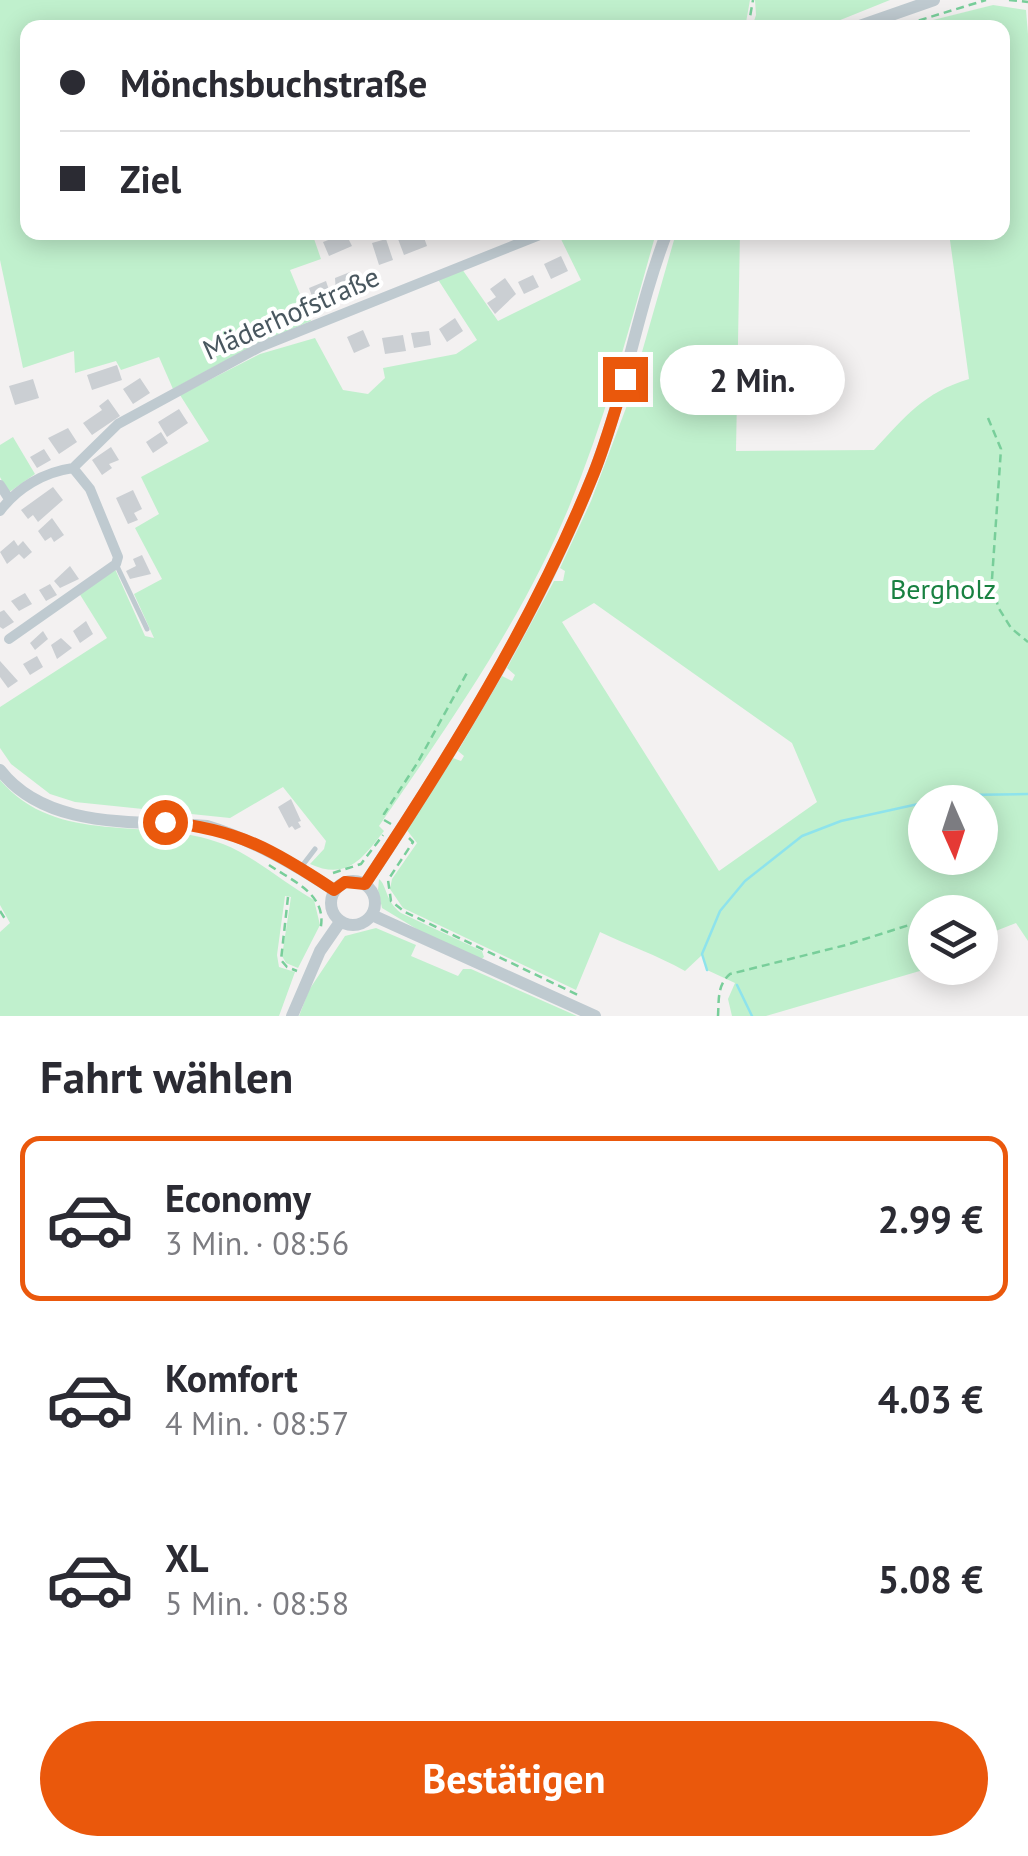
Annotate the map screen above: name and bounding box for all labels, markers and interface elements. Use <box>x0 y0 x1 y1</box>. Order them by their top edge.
text: Mönchsbuchstraße <box>120 58 427 107</box>
text: Ziel <box>120 154 181 203</box>
street label: Mäderhofstraße <box>197 257 385 368</box>
callout: 2 Min. <box>660 344 845 414</box>
route end <box>603 357 648 402</box>
text: 2 Min. <box>710 359 795 401</box>
park label: Bergholz <box>890 570 996 607</box>
north arrow <box>908 785 998 875</box>
map controls <box>908 785 998 985</box>
route start <box>143 800 188 845</box>
button: layers <box>908 895 998 985</box>
text: Fahrt wählen <box>40 1047 293 1105</box>
text: Economy <box>165 1173 311 1222</box>
icon: car <box>45 1174 135 1264</box>
text: 2.99 € <box>878 1194 983 1243</box>
text: 3 Min. · 08:56 <box>165 1222 349 1264</box>
text: Komfort <box>165 1353 298 1402</box>
icon: car <box>45 1354 135 1444</box>
text: 4.03 € <box>878 1374 983 1423</box>
text: 4 Min. · 08:57 <box>165 1402 349 1444</box>
text: XL <box>165 1533 209 1582</box>
icon: car <box>45 1534 135 1624</box>
text: 5.08 € <box>878 1554 983 1603</box>
text: 5 Min. · 08:58 <box>165 1582 349 1624</box>
button: Bestätigen <box>40 1721 988 1836</box>

